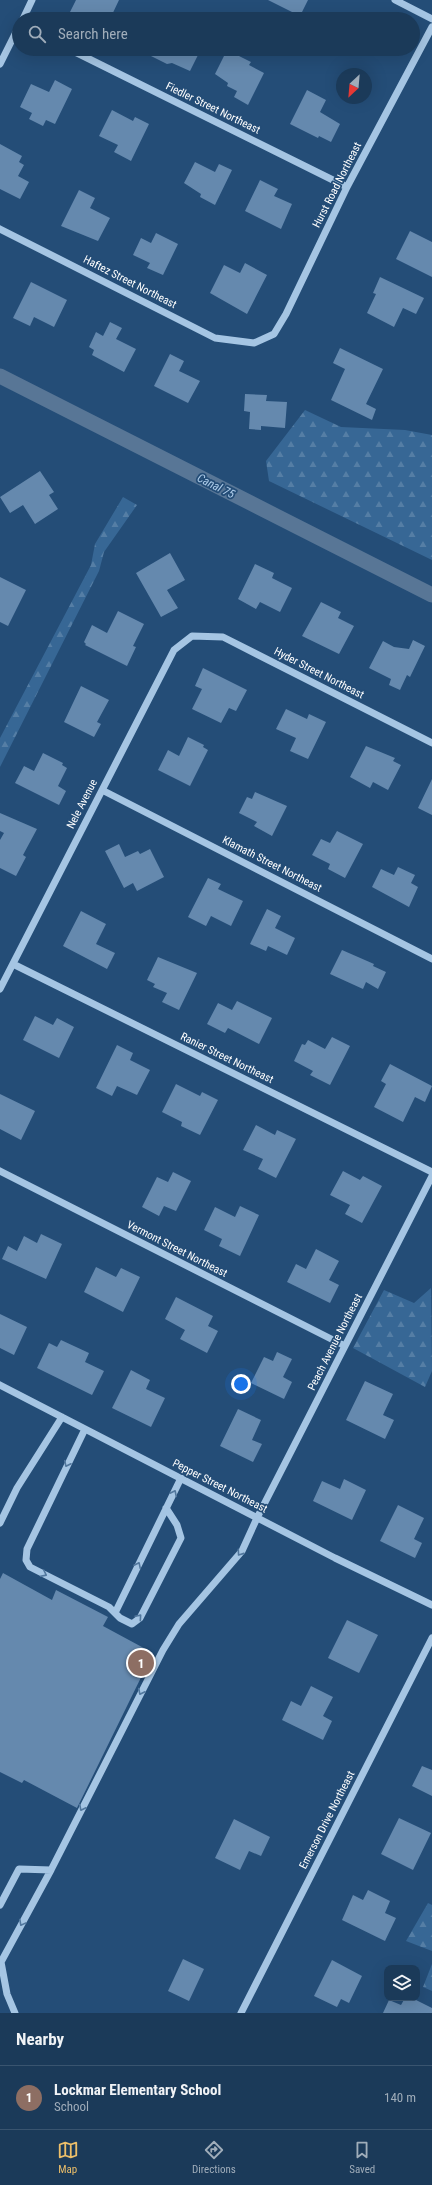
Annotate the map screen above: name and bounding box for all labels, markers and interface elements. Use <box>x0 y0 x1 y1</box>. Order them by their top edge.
search box <box>12 12 420 56</box>
icon: search <box>26 23 48 45</box>
text: Search here <box>58 25 128 43</box>
north arrow <box>336 68 372 104</box>
street label: Fiedler Street Northeast <box>164 79 262 137</box>
street label: Hurst Road Northeast <box>310 140 364 230</box>
street label: Haftez Street Northeast <box>81 253 179 311</box>
water label: Canal 75 <box>195 471 237 501</box>
street label: Hyder Street Northeast <box>272 645 366 701</box>
street label: Nele Avenue <box>64 777 100 831</box>
street label: Klamath Street Northeast <box>220 833 324 895</box>
street label: Ranier Street Northeast <box>179 1030 275 1086</box>
street label: Vermont Street Northeast <box>125 1218 229 1280</box>
street label: Peach Avenue Northeast <box>305 1291 365 1393</box>
your location <box>231 1374 251 1394</box>
street label: Pepper Street Northeast <box>170 1456 270 1516</box>
one-way arrow <box>64 1459 72 1467</box>
one-way arrow <box>169 1490 176 1498</box>
one-way arrow <box>238 1548 245 1555</box>
one-way arrow <box>133 1562 141 1569</box>
one-way arrow <box>40 1570 48 1577</box>
one-way arrow <box>134 1615 141 1622</box>
pin: 1 <box>128 1648 154 1678</box>
one-way arrow <box>139 1688 146 1695</box>
street label: Emerson Drive Northeast <box>297 1769 357 1871</box>
one-way arrow <box>79 1804 87 1811</box>
one-way arrow <box>19 1919 27 1926</box>
map controls <box>384 1965 420 2001</box>
button: layers <box>384 1965 420 2001</box>
text: Nearby <box>16 2029 64 2049</box>
text: Lockmar Elementary School <box>54 2081 221 2099</box>
text: 1 <box>26 2090 32 2105</box>
text: 140 m <box>384 2090 416 2105</box>
text: School <box>54 2099 89 2114</box>
tab: Map <box>57 2139 79 2176</box>
tab: Directions <box>192 2139 236 2176</box>
tab: Saved <box>349 2139 375 2176</box>

